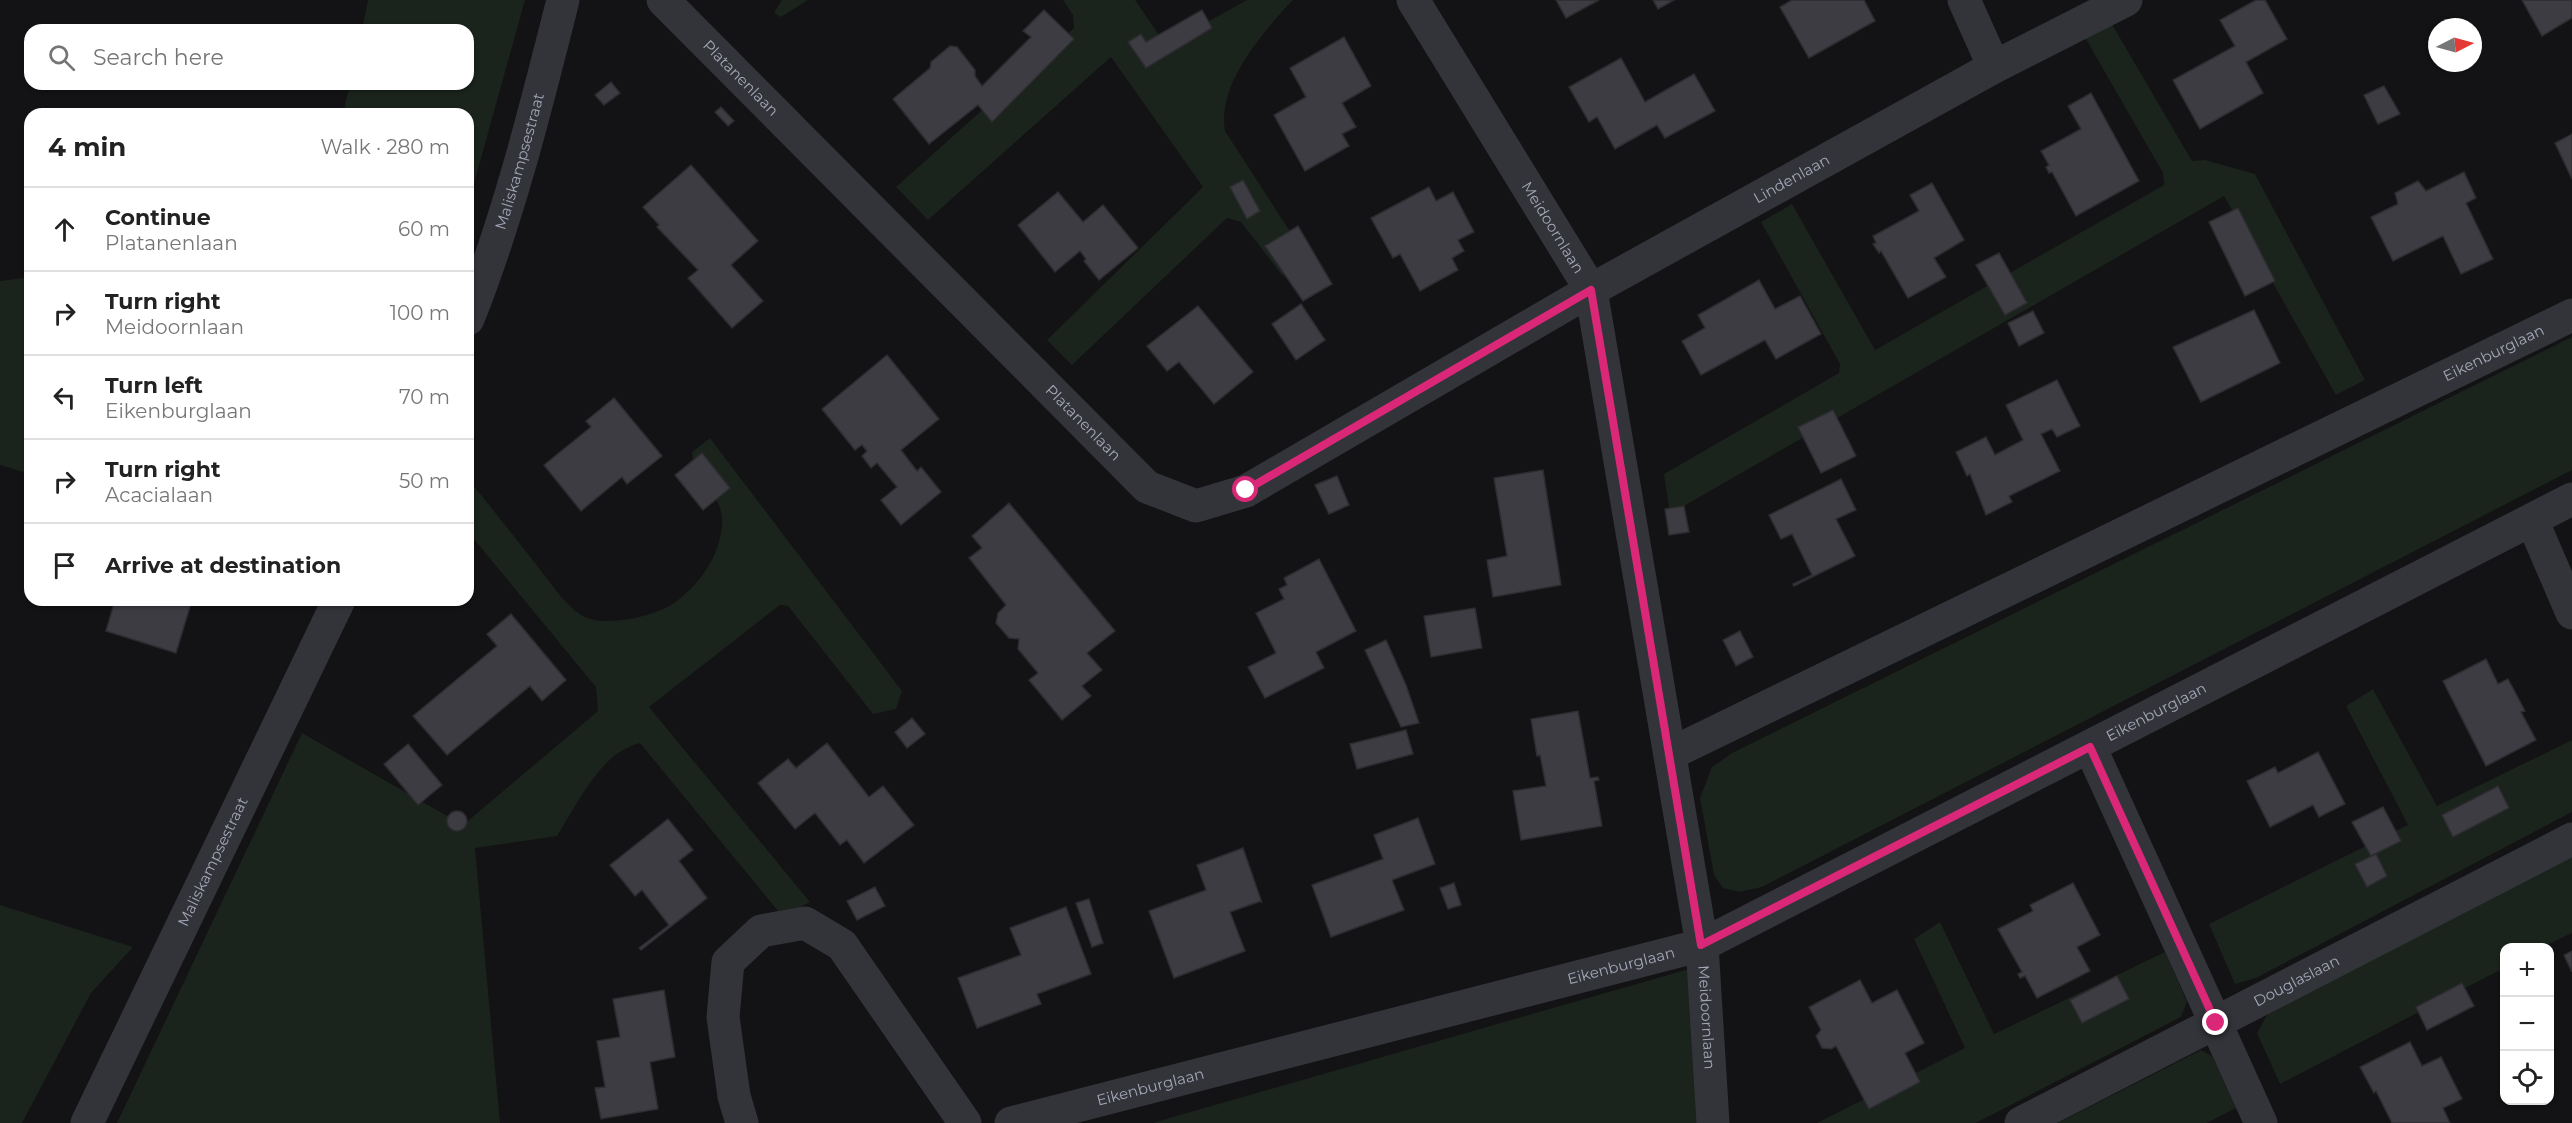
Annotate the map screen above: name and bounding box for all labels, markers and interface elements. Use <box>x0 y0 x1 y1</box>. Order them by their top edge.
north arrow <box>2428 18 2482 72</box>
search box <box>24 24 474 90</box>
street label: Platanenlaan <box>699 36 783 120</box>
icon: search <box>45 41 78 74</box>
text: Search here <box>93 44 224 71</box>
street label: Maliskampsestraat <box>491 91 548 232</box>
text: 4 min <box>48 131 126 163</box>
text: Walk · 280 m <box>320 135 450 159</box>
street label: Lindenlaan <box>1750 150 1833 207</box>
street label: Meidoornlaan <box>1518 178 1588 277</box>
text: Continue <box>105 204 211 231</box>
icon: ahead <box>48 213 81 246</box>
text: 60 m <box>398 217 450 241</box>
text: Platanenlaan <box>105 231 238 255</box>
text: Turn right <box>105 288 220 315</box>
icon: right <box>48 297 81 330</box>
text: 100 m <box>390 301 450 325</box>
text: Meidoornlaan <box>105 315 244 339</box>
street label: Eikenburglaan <box>2440 320 2547 385</box>
text: Turn left <box>105 372 203 399</box>
street label: Platanenlaan <box>1042 380 1125 464</box>
icon: left <box>48 381 81 414</box>
text: 70 m <box>399 385 450 409</box>
text: Eikenburglaan <box>105 399 252 423</box>
text: Turn right <box>105 456 220 483</box>
icon: right <box>48 465 81 498</box>
text: 50 m <box>399 469 450 493</box>
route start <box>1232 476 1258 502</box>
text: Acacialaan <box>105 483 213 507</box>
icon: arrive <box>48 549 81 582</box>
text: Arrive at destination <box>105 552 341 579</box>
street label: Eikenburglaan <box>2103 678 2209 745</box>
street label: Maliskampsestraat <box>173 794 252 929</box>
street label: Eikenburglaan <box>1565 942 1677 988</box>
map controls <box>2500 943 2554 1105</box>
button: + <box>2500 943 2554 997</box>
street label: Douglaslaan <box>2250 950 2343 1011</box>
street label: Meidoornlaan <box>1694 965 1720 1070</box>
button: − <box>2500 997 2554 1051</box>
route end <box>2202 1009 2228 1035</box>
button: locate <box>2500 1051 2554 1105</box>
street label: Eikenburglaan <box>1095 1064 1206 1110</box>

